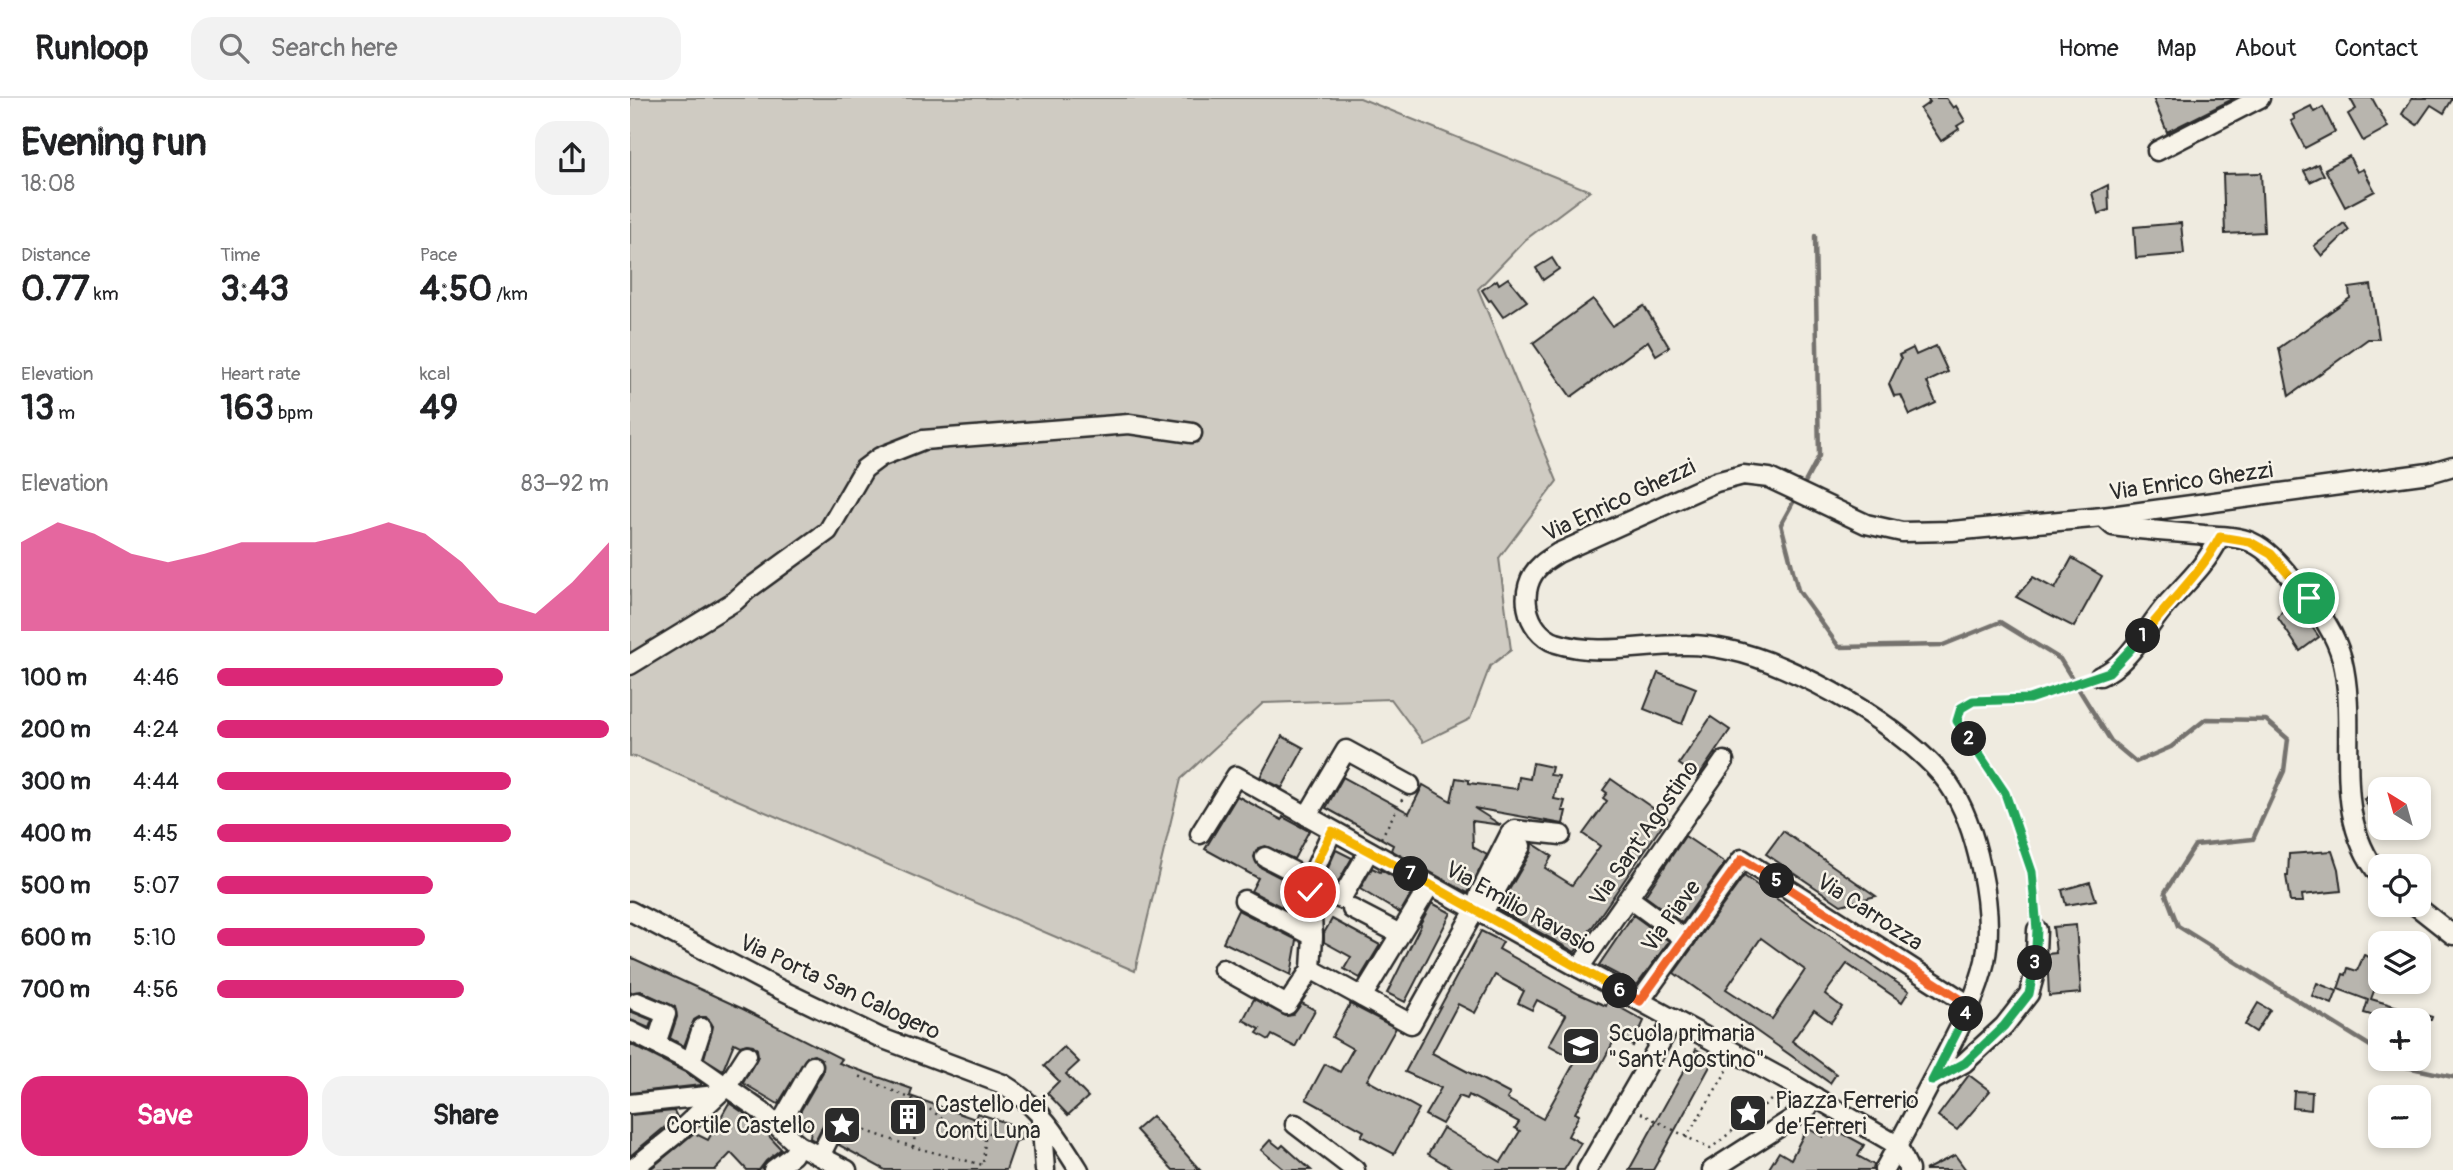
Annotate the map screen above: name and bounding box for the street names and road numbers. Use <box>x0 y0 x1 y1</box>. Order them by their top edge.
street label: Via Enrico Ghezzi <box>1538 452 1700 548</box>
street label: Via Enrico Ghezzi <box>2107 455 2275 507</box>
street label: Via Sant'Agostino <box>1583 754 1705 912</box>
street label: Via Emilio Ravasio <box>1440 854 1602 962</box>
street label: Via Carrozza <box>1811 867 1929 957</box>
street label: Via Piave <box>1635 873 1707 958</box>
street label: Via Porta San Calogero <box>735 928 945 1046</box>

